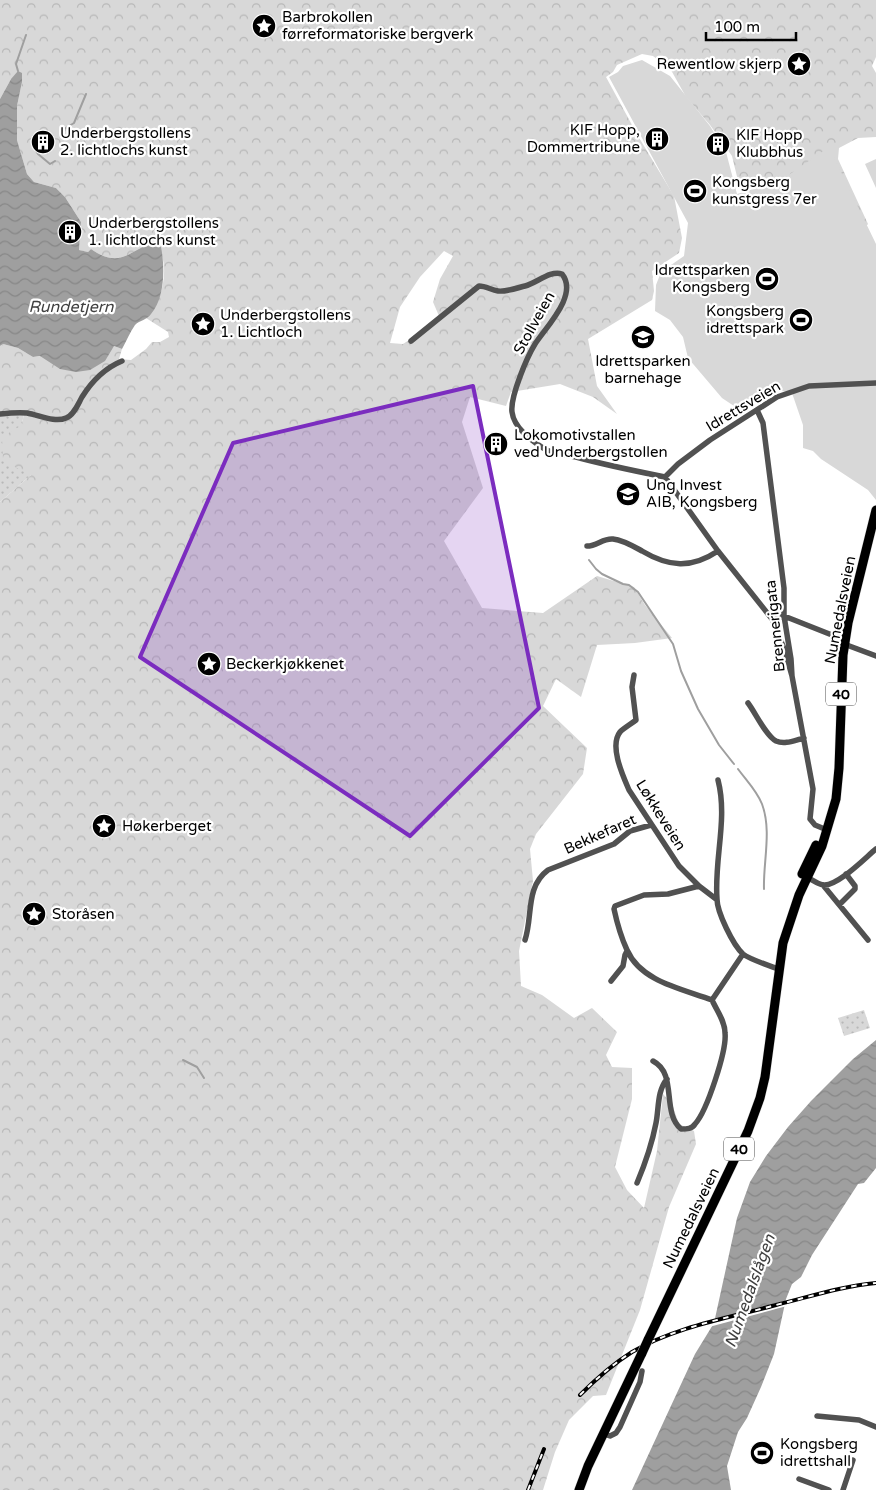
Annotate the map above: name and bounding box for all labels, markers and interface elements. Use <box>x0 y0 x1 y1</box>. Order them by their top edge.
place label: Barbrokollen førreformatoriske bergverk <box>282 8 473 43</box>
scale bar <box>706 10 796 42</box>
place icon: Barbrokollen førreformatoriske bergverk <box>251 13 277 39</box>
text: 100 m <box>714 18 760 36</box>
place icon: Rewentlow skjerp <box>786 51 812 77</box>
place label: Rewentlow skjerp <box>657 55 782 73</box>
place label: KIF Hopp, Dommertribune <box>527 121 640 156</box>
place label: Underbergstollens 2. lichtlochs kunst <box>60 124 191 159</box>
building icon: KIF Hopp, Dommertribune <box>644 126 670 152</box>
place label: KIF Hopp Klubbhus <box>736 126 803 161</box>
building icon: Underbergstollens 2. lichtlochs kunst <box>30 129 56 155</box>
building icon: KIF Hopp Klubbhus <box>705 131 731 157</box>
place label: Kongsberg kunstgress 7er <box>712 173 817 208</box>
sports icon: Kongsberg kunstgress 7er <box>682 178 708 204</box>
place label: Underbergstollens 1. lichtlochs kunst <box>88 214 219 249</box>
building icon: Underbergstollens 1. lichtlochs kunst <box>57 219 83 245</box>
place label: Idrettsparken Kongsberg <box>654 261 750 296</box>
sports icon: Idrettsparken Kongsberg <box>754 266 780 292</box>
street label: Stollveien <box>509 289 559 357</box>
water label: Rundetjern <box>28 297 115 317</box>
place label: Kongsberg idrettspark <box>706 302 784 337</box>
place label: Underbergstollens 1. Lichtloch <box>220 306 351 341</box>
sports icon: Kongsberg idrettspark <box>788 307 814 333</box>
place icon: Underbergstollens 1. Lichtloch <box>190 311 216 337</box>
school or university icon: Idrettsparken barnehage <box>630 324 656 350</box>
place label: Idrettsparken barnehage <box>595 352 691 387</box>
street label: Idrettsveien <box>702 377 784 435</box>
place label: Lokomotivstallen ved Underbergstollen <box>514 426 668 461</box>
building icon: Lokomotivstallen ved Underbergstollen <box>483 431 509 457</box>
place label: Ung Invest AIB, Kongsberg <box>646 476 758 511</box>
school or university icon: Ung Invest AIB, Kongsberg <box>615 481 641 507</box>
street label: Numedalsveien <box>821 554 859 666</box>
street label: Brennerigata <box>761 579 789 673</box>
place icon: Beckerkjøkkenet <box>196 651 222 677</box>
place label: Beckerkjøkkenet <box>226 655 345 673</box>
road number: 40 <box>826 682 856 706</box>
street label: Løkkeveien <box>632 776 690 854</box>
street label: Bekkefaret <box>561 810 639 858</box>
place icon: Høkerberget <box>91 813 117 839</box>
place label: Høkerberget <box>122 817 212 835</box>
place icon: Storåsen <box>21 901 47 927</box>
place label: Storåsen <box>52 905 115 923</box>
road number: 40 <box>724 1138 754 1160</box>
street label: Numedalsveien <box>659 1165 723 1271</box>
water label: Numedalslågen <box>720 1231 780 1350</box>
place label: Kongsberg idrettshall <box>780 1435 858 1470</box>
sports icon: Kongsberg idrettshall <box>749 1440 775 1466</box>

